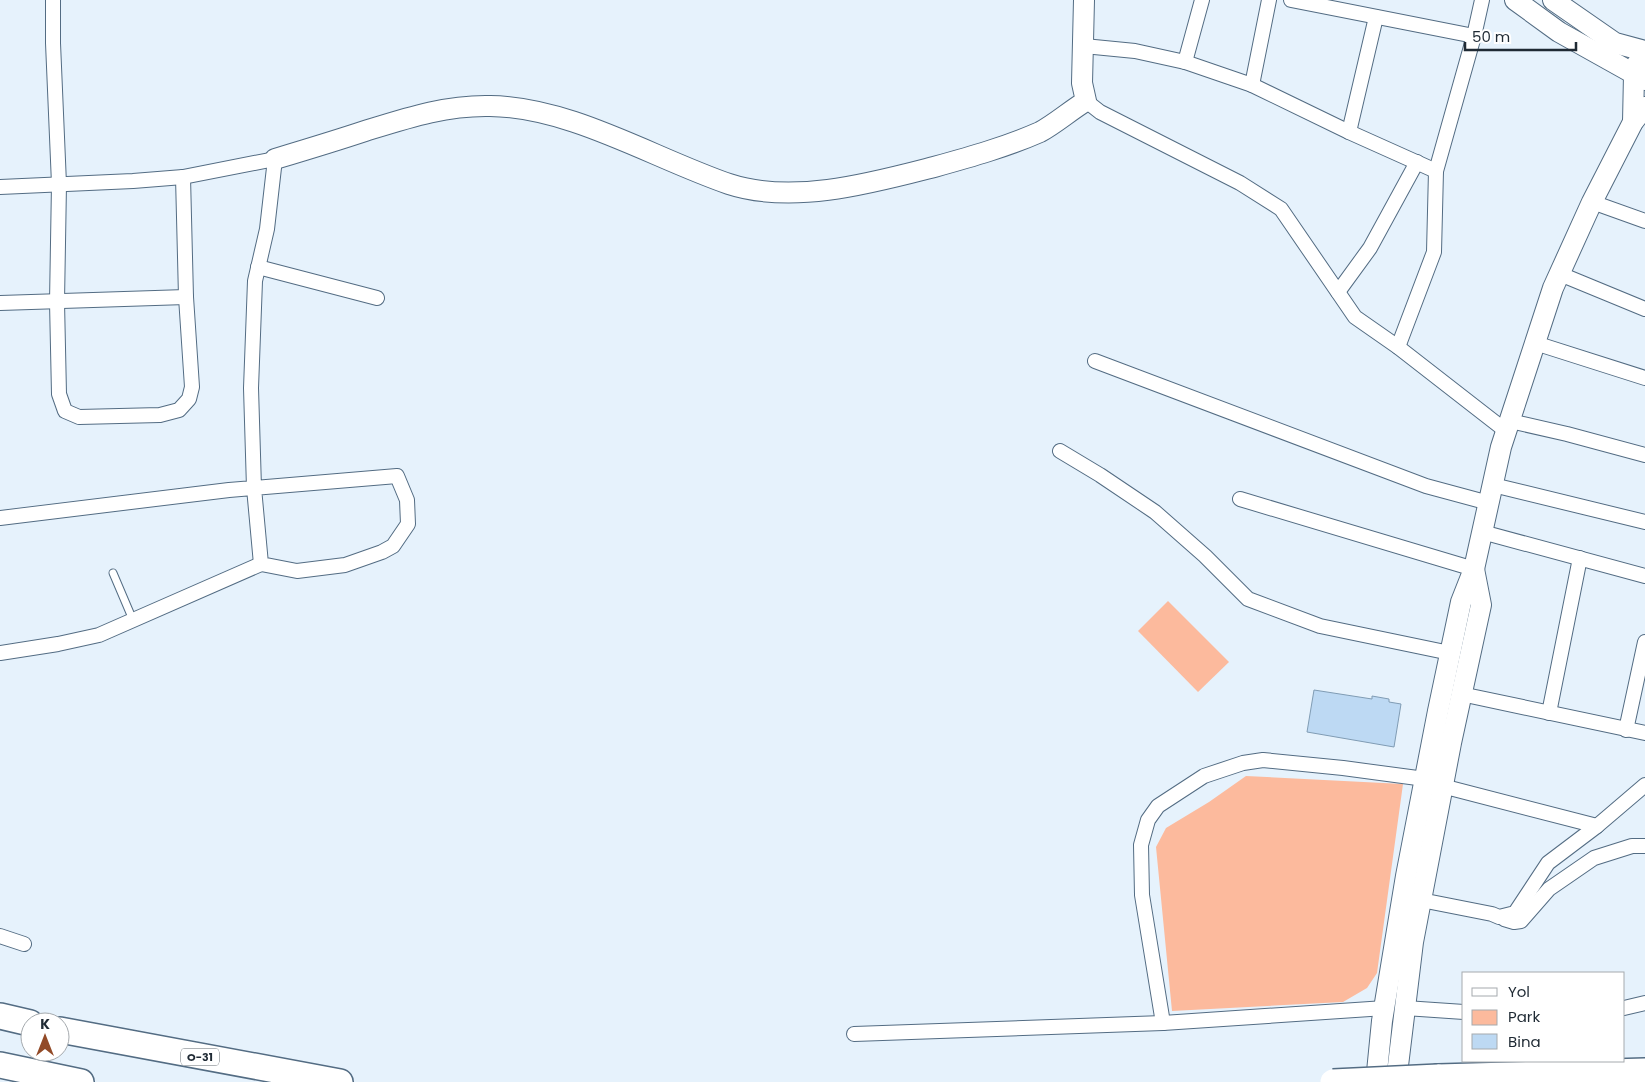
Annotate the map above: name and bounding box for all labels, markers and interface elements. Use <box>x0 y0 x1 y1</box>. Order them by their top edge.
scale bar <box>1465 20 1576 52</box>
text: 50 m <box>1472 26 1510 47</box>
legend <box>1462 972 1625 1062</box>
text: Yol <box>1508 981 1530 1002</box>
text: Park <box>1508 1006 1540 1027</box>
north arrow <box>20 1012 70 1062</box>
text: K <box>40 1014 50 1034</box>
text: Bina <box>1508 1031 1541 1052</box>
road number: O-31 <box>181 1048 219 1066</box>

